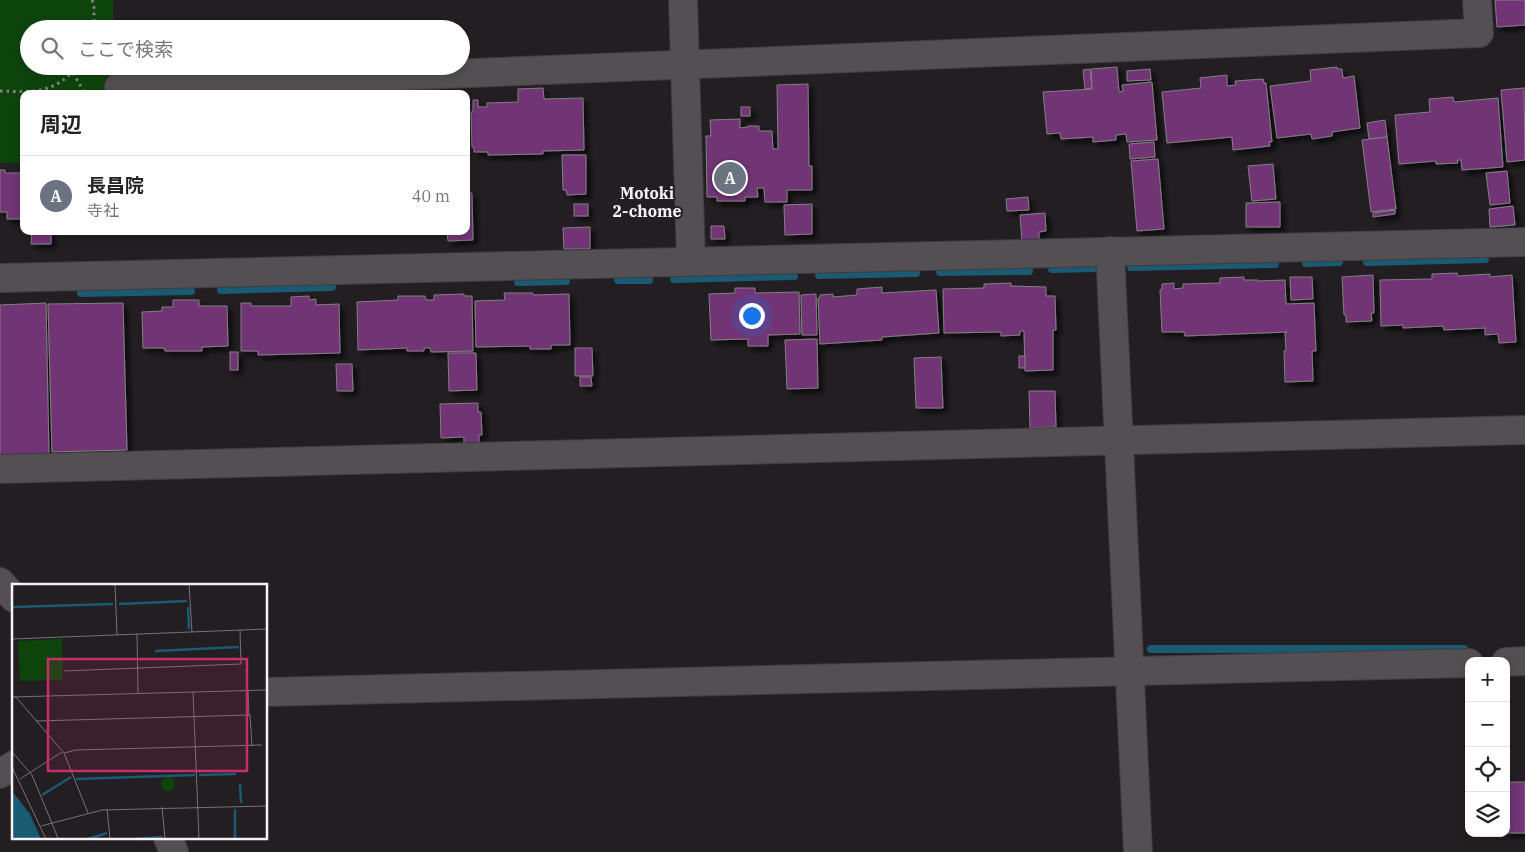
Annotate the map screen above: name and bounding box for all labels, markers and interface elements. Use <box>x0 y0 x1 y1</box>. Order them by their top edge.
search box <box>20 20 470 75</box>
icon: search <box>38 34 66 62</box>
text: ここで検索 <box>78 37 173 61</box>
text: 周辺 <box>40 110 82 138</box>
pin: A <box>714 159 746 197</box>
text: 長昌院 <box>87 173 144 197</box>
district label: Motoki 2-chome <box>612 183 682 221</box>
text: A <box>50 186 62 206</box>
text: 40 m <box>412 186 450 206</box>
text: 寺社 <box>87 200 119 220</box>
your location <box>739 303 765 329</box>
inset map <box>12 584 268 840</box>
map controls <box>1465 657 1510 837</box>
button: + <box>1465 657 1510 702</box>
button: − <box>1465 702 1510 747</box>
button: locate <box>1465 747 1510 792</box>
button: layers <box>1465 792 1510 837</box>

